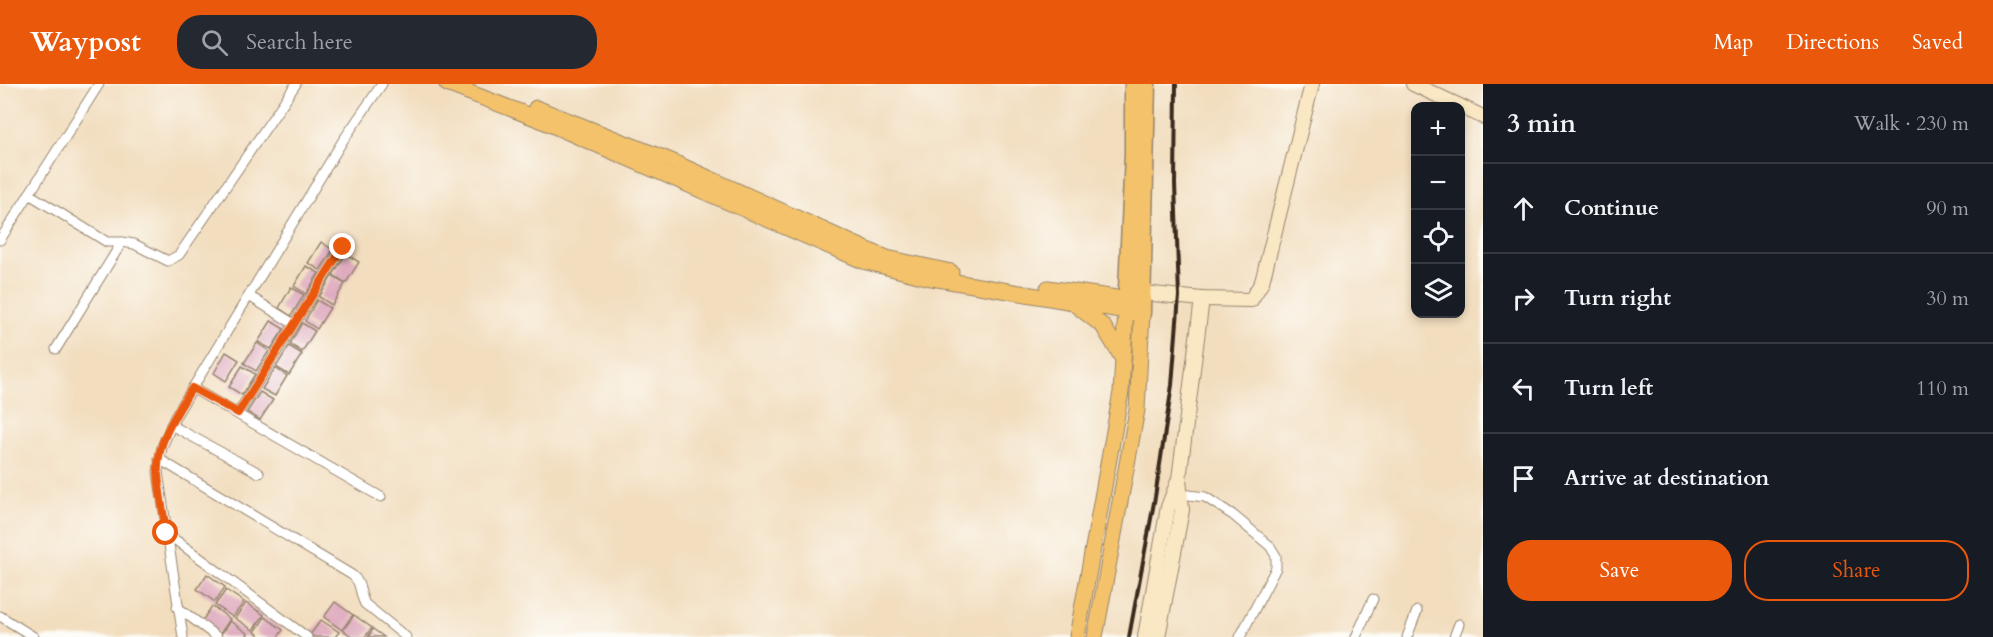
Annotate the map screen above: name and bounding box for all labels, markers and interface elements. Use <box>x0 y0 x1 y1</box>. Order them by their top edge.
search box <box>177 15 597 69</box>
text: Waypost <box>30 23 141 61</box>
icon: search <box>198 26 231 59</box>
text: Search here <box>246 27 353 57</box>
text: Map <box>1713 28 1753 57</box>
text: Directions <box>1786 28 1879 57</box>
text: Saved <box>1912 28 1963 57</box>
map controls <box>1411 102 1465 318</box>
button: + <box>1411 102 1465 156</box>
text: 3 min <box>1507 106 1576 141</box>
text: Walk · 230 m <box>1854 110 1969 137</box>
button: − <box>1411 156 1465 210</box>
icon: ahead <box>1507 192 1540 225</box>
text: Continue <box>1564 193 1659 223</box>
text: 90 m <box>1926 195 1969 222</box>
button: locate <box>1411 210 1465 264</box>
route end <box>329 233 355 259</box>
button: layers <box>1411 264 1465 318</box>
icon: right <box>1507 282 1540 315</box>
text: Turn right <box>1564 283 1671 313</box>
text: 30 m <box>1926 285 1969 312</box>
icon: left <box>1507 372 1540 405</box>
text: Turn left <box>1564 373 1653 403</box>
text: 110 m <box>1916 375 1969 402</box>
icon: arrive <box>1507 462 1540 495</box>
text: Arrive at destination <box>1564 463 1769 493</box>
route start <box>152 519 178 545</box>
button: Save <box>1507 540 1732 601</box>
button: Share <box>1744 540 1969 601</box>

